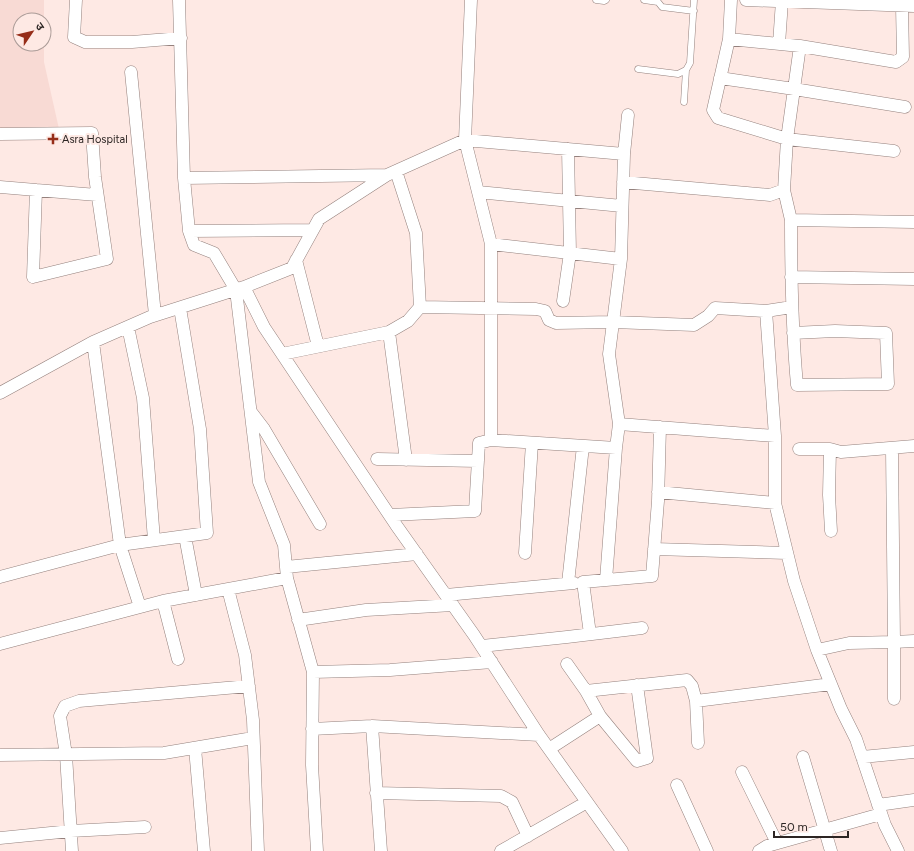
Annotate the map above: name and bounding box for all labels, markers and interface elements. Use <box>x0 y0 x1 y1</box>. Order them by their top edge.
north arrow <box>12 12 52 52</box>
text: उ <box>33 20 47 33</box>
marker: Asra Hospital <box>47 133 59 145</box>
place label: Asra Hospital <box>62 133 128 146</box>
scale bar <box>774 813 848 839</box>
text: 50 m <box>780 820 808 834</box>

